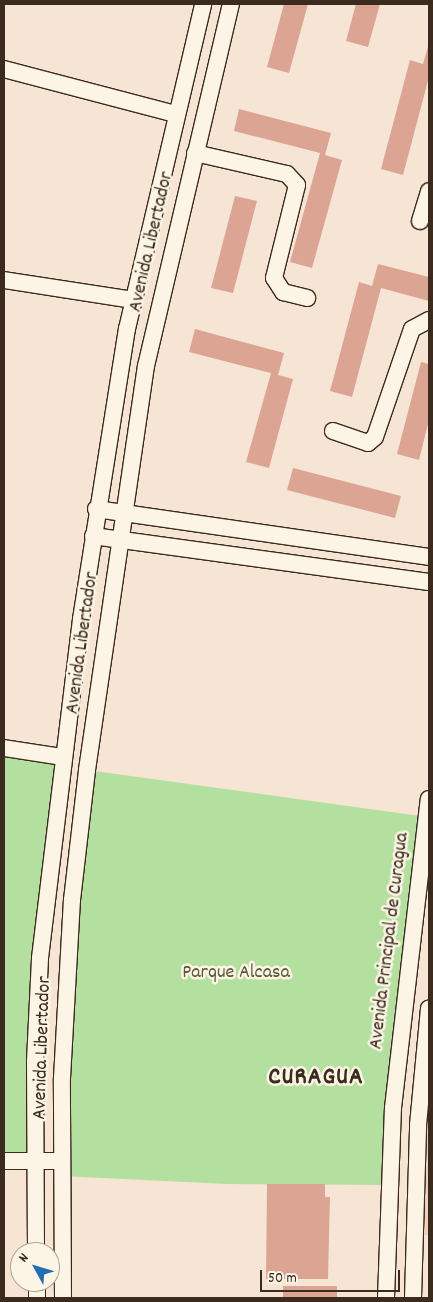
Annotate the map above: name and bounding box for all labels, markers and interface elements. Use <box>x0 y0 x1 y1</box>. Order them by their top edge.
street label: Avenida Libertador <box>124 169 180 315</box>
street label: Avenida Libertador <box>61 570 105 716</box>
street label: Avenida Principal de Curagua <box>365 831 415 1051</box>
park label: Parque Alcasa <box>182 961 290 985</box>
street label: Avenida Libertador <box>29 976 57 1120</box>
district label: CURAGUA <box>267 1063 365 1093</box>
north arrow <box>10 1242 60 1292</box>
text: N <box>14 1249 34 1267</box>
scale bar <box>263 1260 403 1292</box>
text: 50 m <box>268 1268 297 1290</box>

